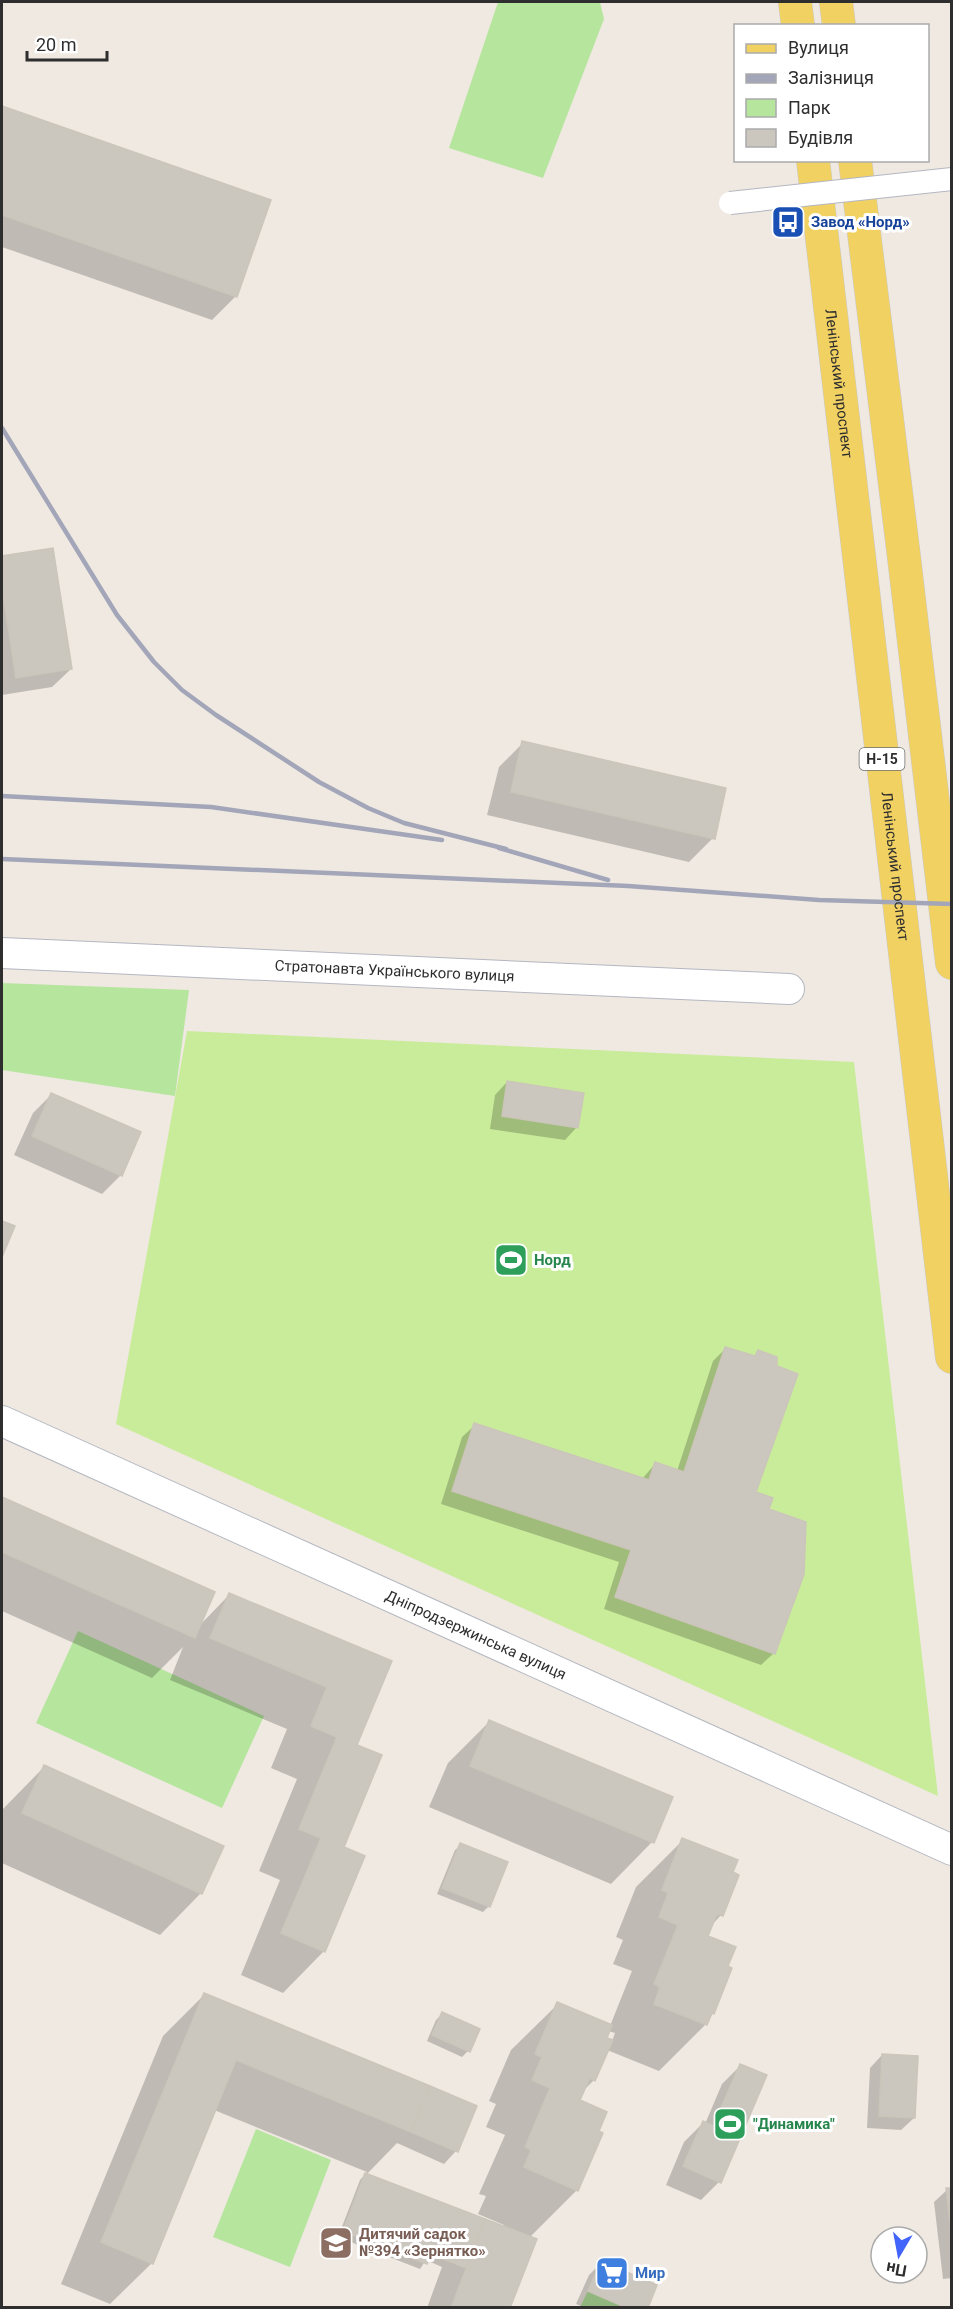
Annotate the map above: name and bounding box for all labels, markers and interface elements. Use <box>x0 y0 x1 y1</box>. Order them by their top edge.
scale bar <box>27 24 106 62</box>
legend <box>734 24 929 162</box>
text: 20 m <box>36 34 76 55</box>
text: Вулиця <box>788 37 849 58</box>
text: Залізниця <box>788 67 874 88</box>
text: Парк <box>788 97 831 118</box>
text: Будівля <box>788 127 853 148</box>
bus stop icon: Завод «Норд» <box>770 204 806 240</box>
place label: Завод «Норд» <box>811 213 910 231</box>
street label: Ленінський проспект <box>821 308 857 459</box>
road number: Н-15 <box>860 748 904 770</box>
street label: Ленінський проспект <box>877 791 913 942</box>
street label: Стратонавта Українського вулиця <box>274 956 515 985</box>
sports icon: Норд <box>493 1242 529 1278</box>
place label: Норд <box>534 1251 571 1269</box>
street label: Дніпродзержинська вулиця <box>383 1586 569 1684</box>
sports icon: "Динамика" <box>712 2106 748 2142</box>
place label: "Динамика" <box>753 2115 835 2133</box>
school or university icon: Дитячий садок №394 «Зернятко» <box>318 2225 354 2261</box>
place label: Дитячий садок №394 «Зернятко» <box>359 2225 486 2260</box>
north arrow <box>869 2225 929 2285</box>
supermarket icon: Мир <box>594 2255 630 2291</box>
text: Пн <box>885 2258 908 2280</box>
place label: Мир <box>635 2264 665 2282</box>

